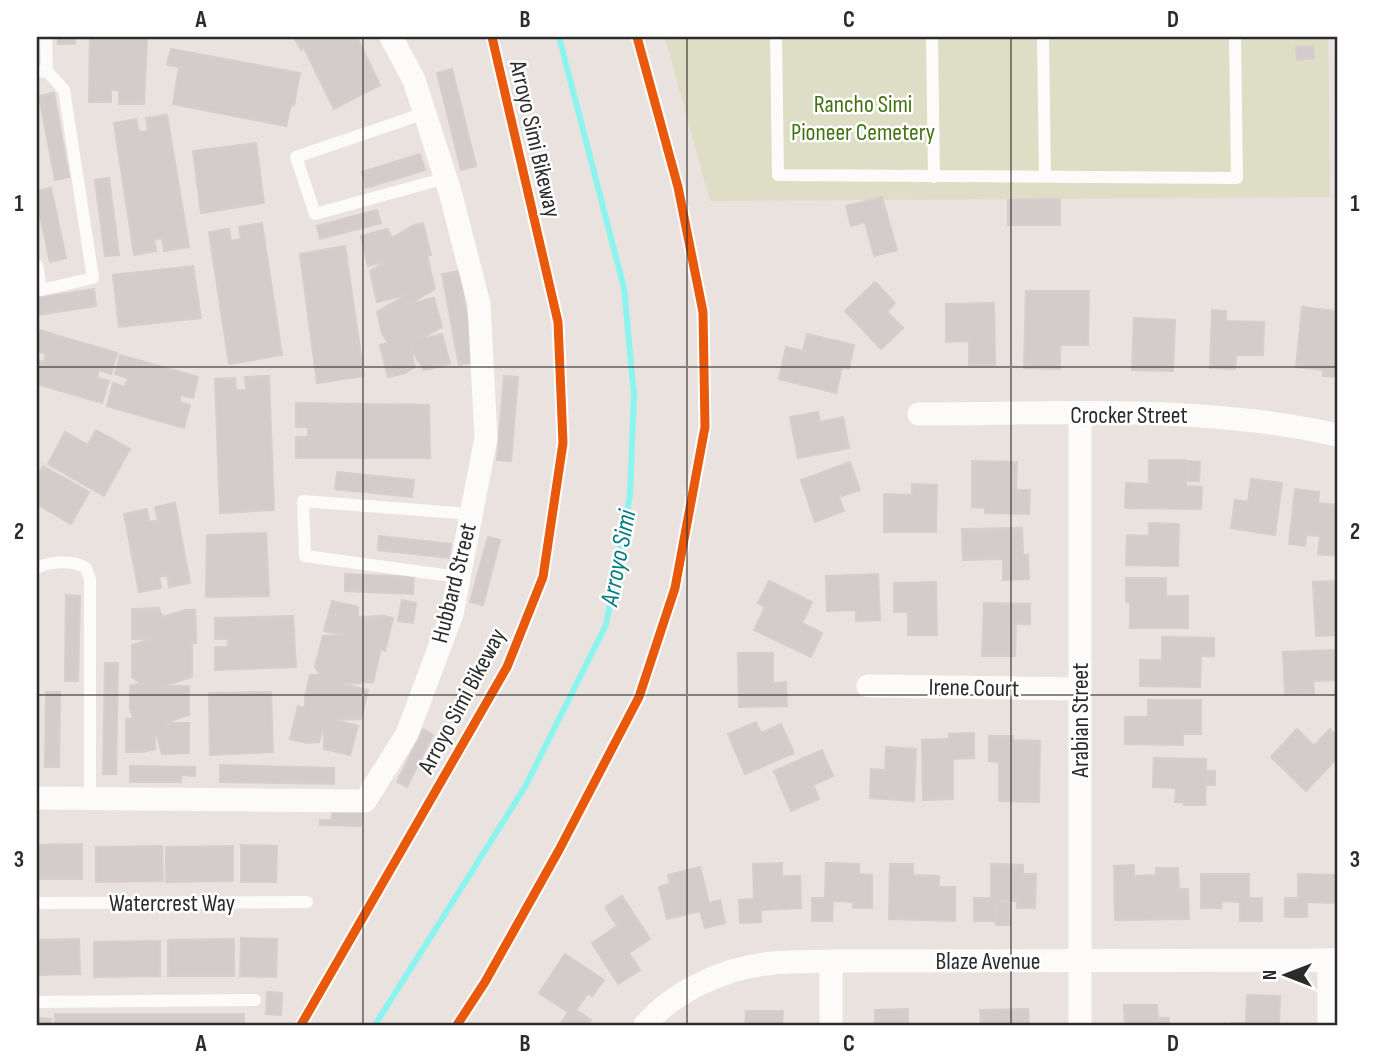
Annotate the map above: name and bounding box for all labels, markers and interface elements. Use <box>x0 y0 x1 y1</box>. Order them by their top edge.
text: A <box>195 6 208 34</box>
text: B <box>520 6 531 34</box>
text: C <box>843 6 855 34</box>
text: D <box>1167 6 1179 34</box>
street label: Arroyo Simi Bikeway <box>503 57 567 220</box>
park label: Rancho Simi Pioneer Cemetery <box>791 90 935 147</box>
text: 1 <box>14 190 24 218</box>
text: 1 <box>1350 190 1360 218</box>
street label: Crocker Street <box>1070 401 1188 430</box>
water label: Arroyo Simi <box>594 506 644 609</box>
text: 2 <box>14 518 24 546</box>
text: 2 <box>1350 518 1360 546</box>
street label: Hubbard Street <box>425 520 483 646</box>
street label: Arroyo Simi Bikeway <box>411 623 512 779</box>
street label: Arabian Street <box>1066 663 1095 778</box>
street label: Irene Court <box>928 673 1020 703</box>
text: 3 <box>14 846 24 874</box>
text: 3 <box>1350 846 1360 874</box>
street label: Watercrest Way <box>109 889 235 918</box>
north arrow <box>1252 940 1322 1010</box>
street label: Blaze Avenue <box>936 947 1040 976</box>
text: N <box>1259 970 1282 980</box>
text: A <box>195 1030 208 1058</box>
text: B <box>520 1030 531 1058</box>
text: C <box>843 1030 855 1058</box>
text: D <box>1167 1030 1179 1058</box>

